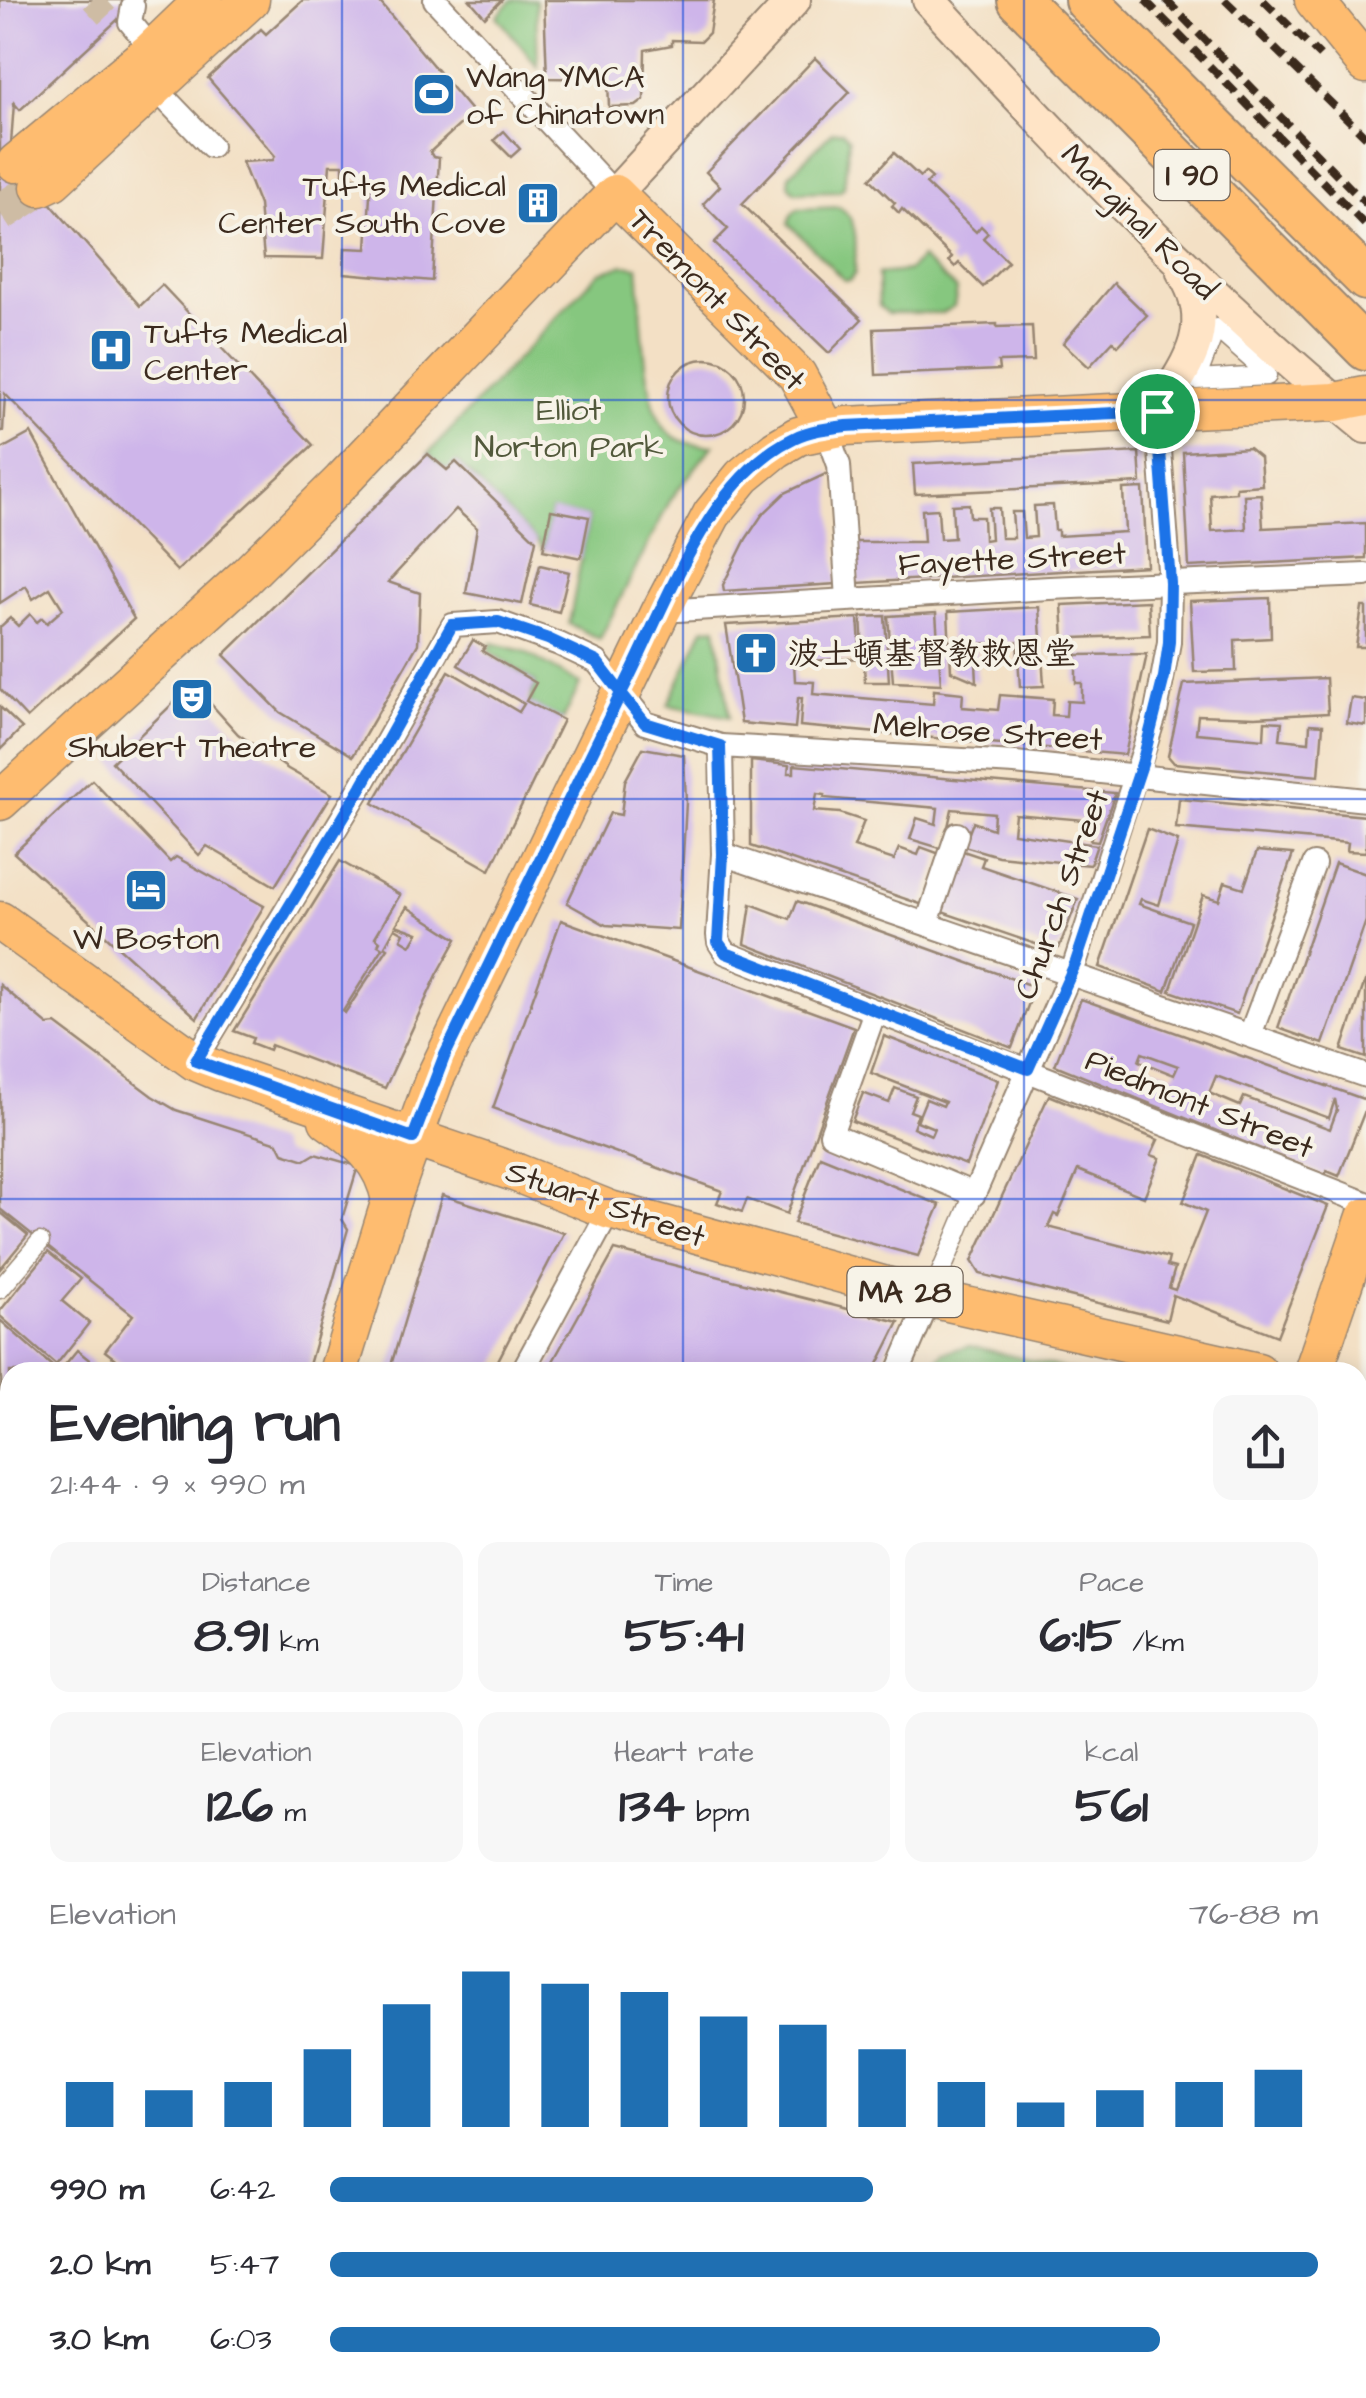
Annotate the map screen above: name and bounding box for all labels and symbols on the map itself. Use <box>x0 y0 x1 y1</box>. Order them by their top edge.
place label: Wang YMCA of Chinatown <box>466 55 664 137</box>
sports icon: Wang YMCA of Chinatown <box>411 71 457 117</box>
street label: Marginal Road <box>1050 134 1227 311</box>
road number: I 90 <box>1154 150 1230 200</box>
place label: Tufts Medical Center South Cove <box>218 164 506 246</box>
building icon: Tufts Medical Center South Cove <box>515 180 561 226</box>
street label: Tremont Street <box>618 199 816 401</box>
place label: Tufts Medical Center <box>144 311 348 393</box>
hospital icon: Tufts Medical Center <box>88 327 134 373</box>
pin <box>1115 369 1200 454</box>
park label: Elliot Norton Park <box>474 388 664 470</box>
street label: Fayette Street <box>897 531 1127 588</box>
church icon: 波士頓基督教救恩堂 <box>733 630 779 676</box>
place label: 波士頓基督教救恩堂 <box>788 632 1076 677</box>
theatre icon: Shubert Theatre <box>169 676 215 722</box>
street label: Melrose Street <box>872 702 1104 763</box>
place label: Shubert Theatre <box>68 725 316 770</box>
street label: Church Street <box>1004 783 1121 1006</box>
hotel icon: W Boston <box>123 867 169 913</box>
place label: W Boston <box>73 917 219 962</box>
street label: Piedmont Street <box>1079 1038 1320 1171</box>
street label: Stuart Street <box>500 1149 711 1260</box>
road number: MA 28 <box>848 1267 962 1317</box>

